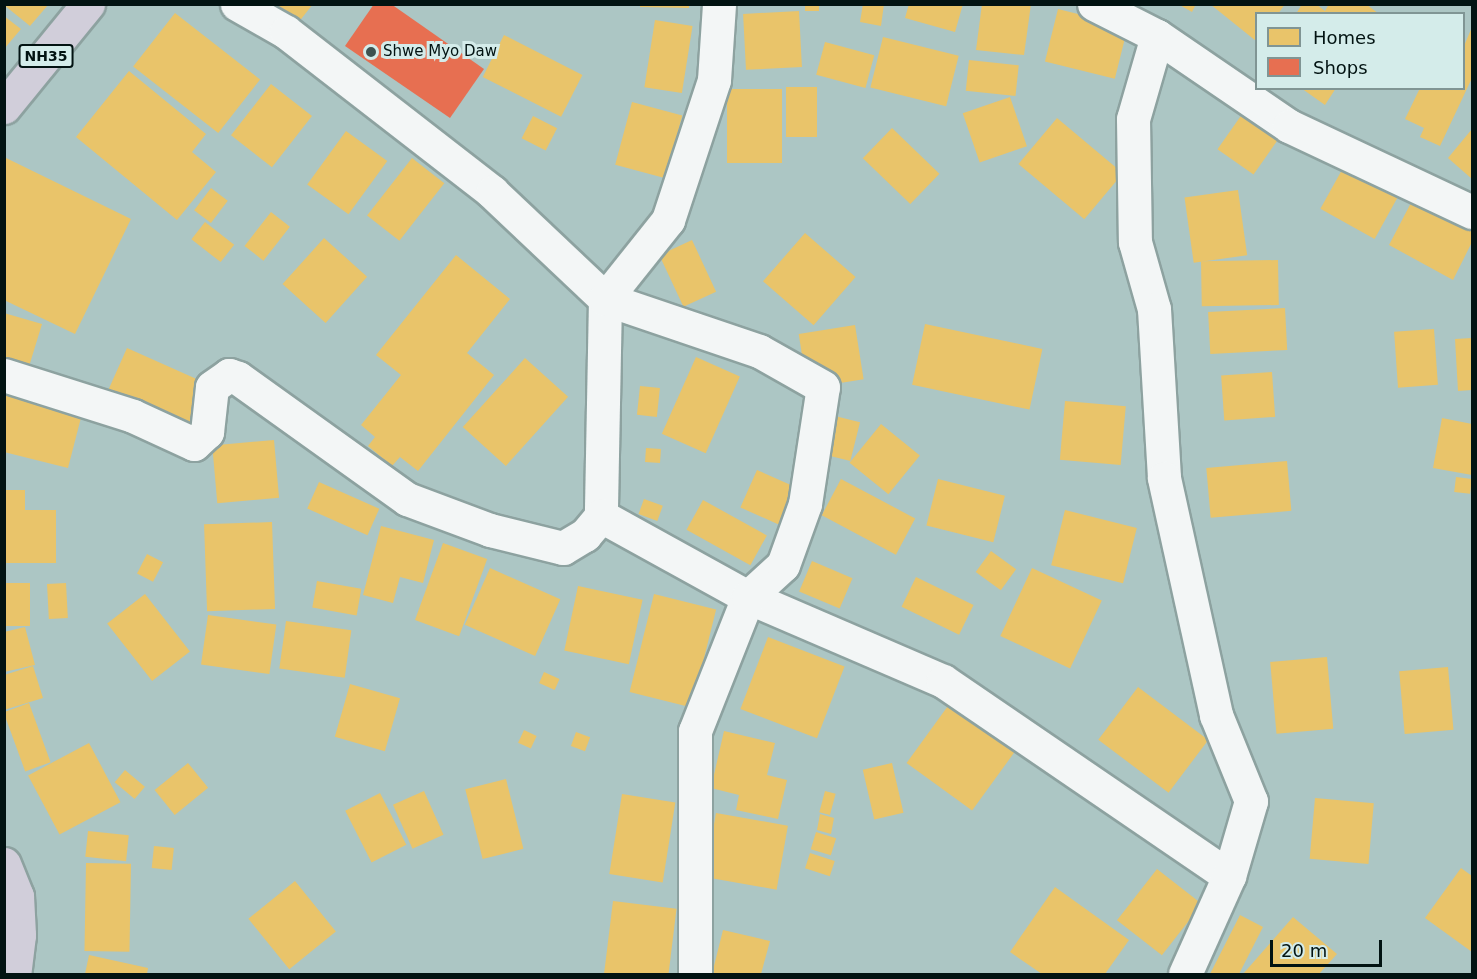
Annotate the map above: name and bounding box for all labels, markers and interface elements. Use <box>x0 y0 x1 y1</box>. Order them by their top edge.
legend <box>1255 12 1465 90</box>
text: Homes <box>1313 27 1376 48</box>
place label: Shwe Myo Daw <box>383 43 497 61</box>
road number: NH35 <box>18 45 74 67</box>
marker: Shwe Myo Daw <box>364 45 378 59</box>
text: Shops <box>1313 57 1368 78</box>
scale bar <box>1273 928 1386 966</box>
text: 20 m <box>1281 940 1327 961</box>

